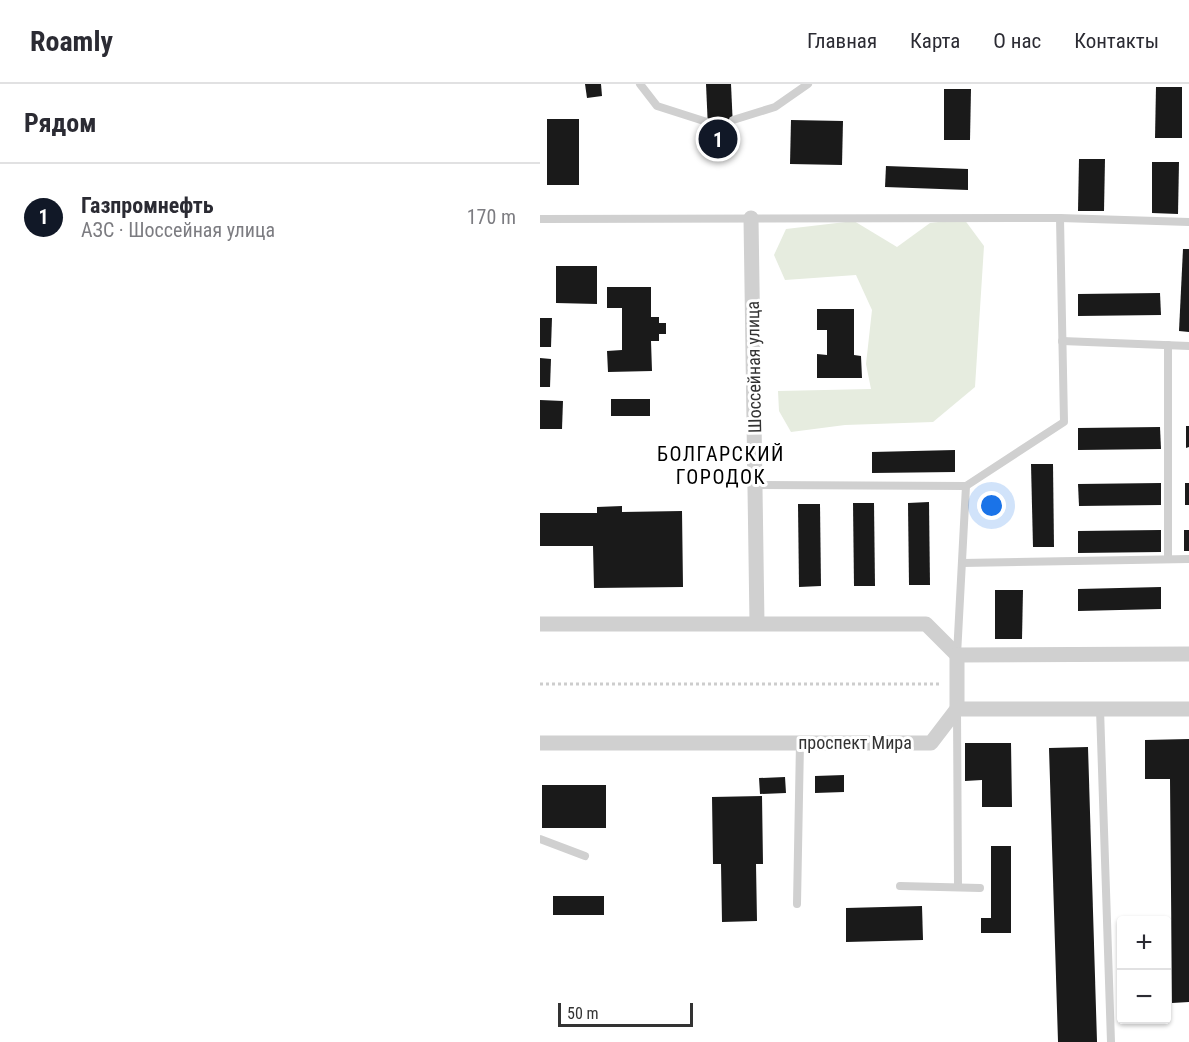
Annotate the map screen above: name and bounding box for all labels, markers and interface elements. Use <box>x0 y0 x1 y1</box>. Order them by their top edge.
text: Roamly <box>30 25 113 58</box>
text: Главная <box>807 29 877 53</box>
text: Карта <box>910 29 960 53</box>
text: О нас <box>993 29 1041 53</box>
text: Контакты <box>1074 29 1159 53</box>
text: Рядом <box>24 108 96 138</box>
pin: 1 <box>698 116 738 162</box>
text: Газпромнефть <box>81 193 214 218</box>
text: 1 <box>38 205 49 229</box>
text: 170 m <box>467 205 516 229</box>
text: АЗС · Шоссейная улица <box>81 218 275 242</box>
street label: Шоссейная улица <box>742 301 765 433</box>
district label: БОЛГАРСКИЙ ГОРОДОК <box>657 442 785 489</box>
your location <box>977 491 1006 520</box>
street label: проспект Мира <box>798 732 912 753</box>
map controls <box>1117 916 1171 1024</box>
button: + <box>1117 916 1171 970</box>
button: − <box>1117 970 1171 1024</box>
scale bar <box>558 1000 693 1028</box>
text: 50 m <box>567 1004 599 1023</box>

